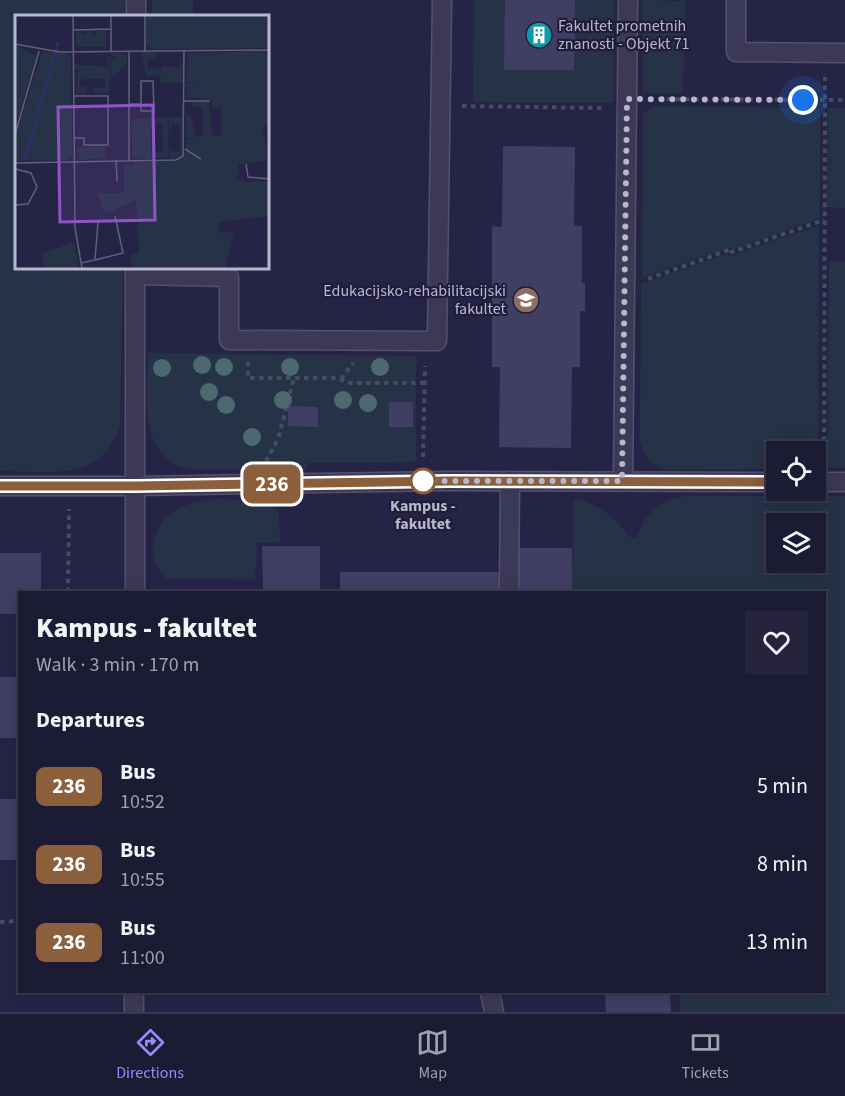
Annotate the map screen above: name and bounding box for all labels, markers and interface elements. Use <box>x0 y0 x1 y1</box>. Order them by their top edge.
inset map <box>15 15 268 268</box>
place label: Fakultet prometnih znanosti - Objekt 71 <box>558 15 690 55</box>
building icon: Fakultet prometnih znanosti - Objekt 71 <box>524 20 554 50</box>
your location <box>788 85 818 115</box>
place label: Edukacijsko-rehabilitacijski fakultet <box>323 280 507 320</box>
school or university icon: Edukacijsko-rehabilitacijski fakultet <box>511 285 541 315</box>
map controls <box>766 441 826 573</box>
button: locate <box>766 441 826 501</box>
line badge: 236 <box>238 464 306 504</box>
marker: Kampus - fakultet <box>410 468 436 494</box>
text: 236 <box>255 469 289 499</box>
place label: Kampus - fakultet <box>390 495 456 535</box>
button: layers <box>766 513 826 573</box>
text: Kampus - fakultet <box>36 608 257 648</box>
button: heart <box>745 611 808 674</box>
text: Walk · 3 min · 170 m <box>36 651 199 679</box>
text: Departures <box>36 704 145 736</box>
text: Bus <box>120 756 156 788</box>
text: 5 min <box>757 770 808 802</box>
text: 236 <box>52 771 86 801</box>
text: 10:52 <box>120 788 165 816</box>
text: Bus <box>120 834 156 866</box>
text: 8 min <box>757 848 808 880</box>
text: 236 <box>52 849 86 879</box>
text: 10:55 <box>120 866 165 894</box>
text: Bus <box>120 912 156 944</box>
text: 13 min <box>746 926 808 958</box>
text: 236 <box>52 927 86 957</box>
text: 11:00 <box>120 944 165 972</box>
tab: Directions <box>116 1026 184 1084</box>
tab: Map <box>416 1026 449 1084</box>
tab: Tickets <box>682 1026 729 1084</box>

